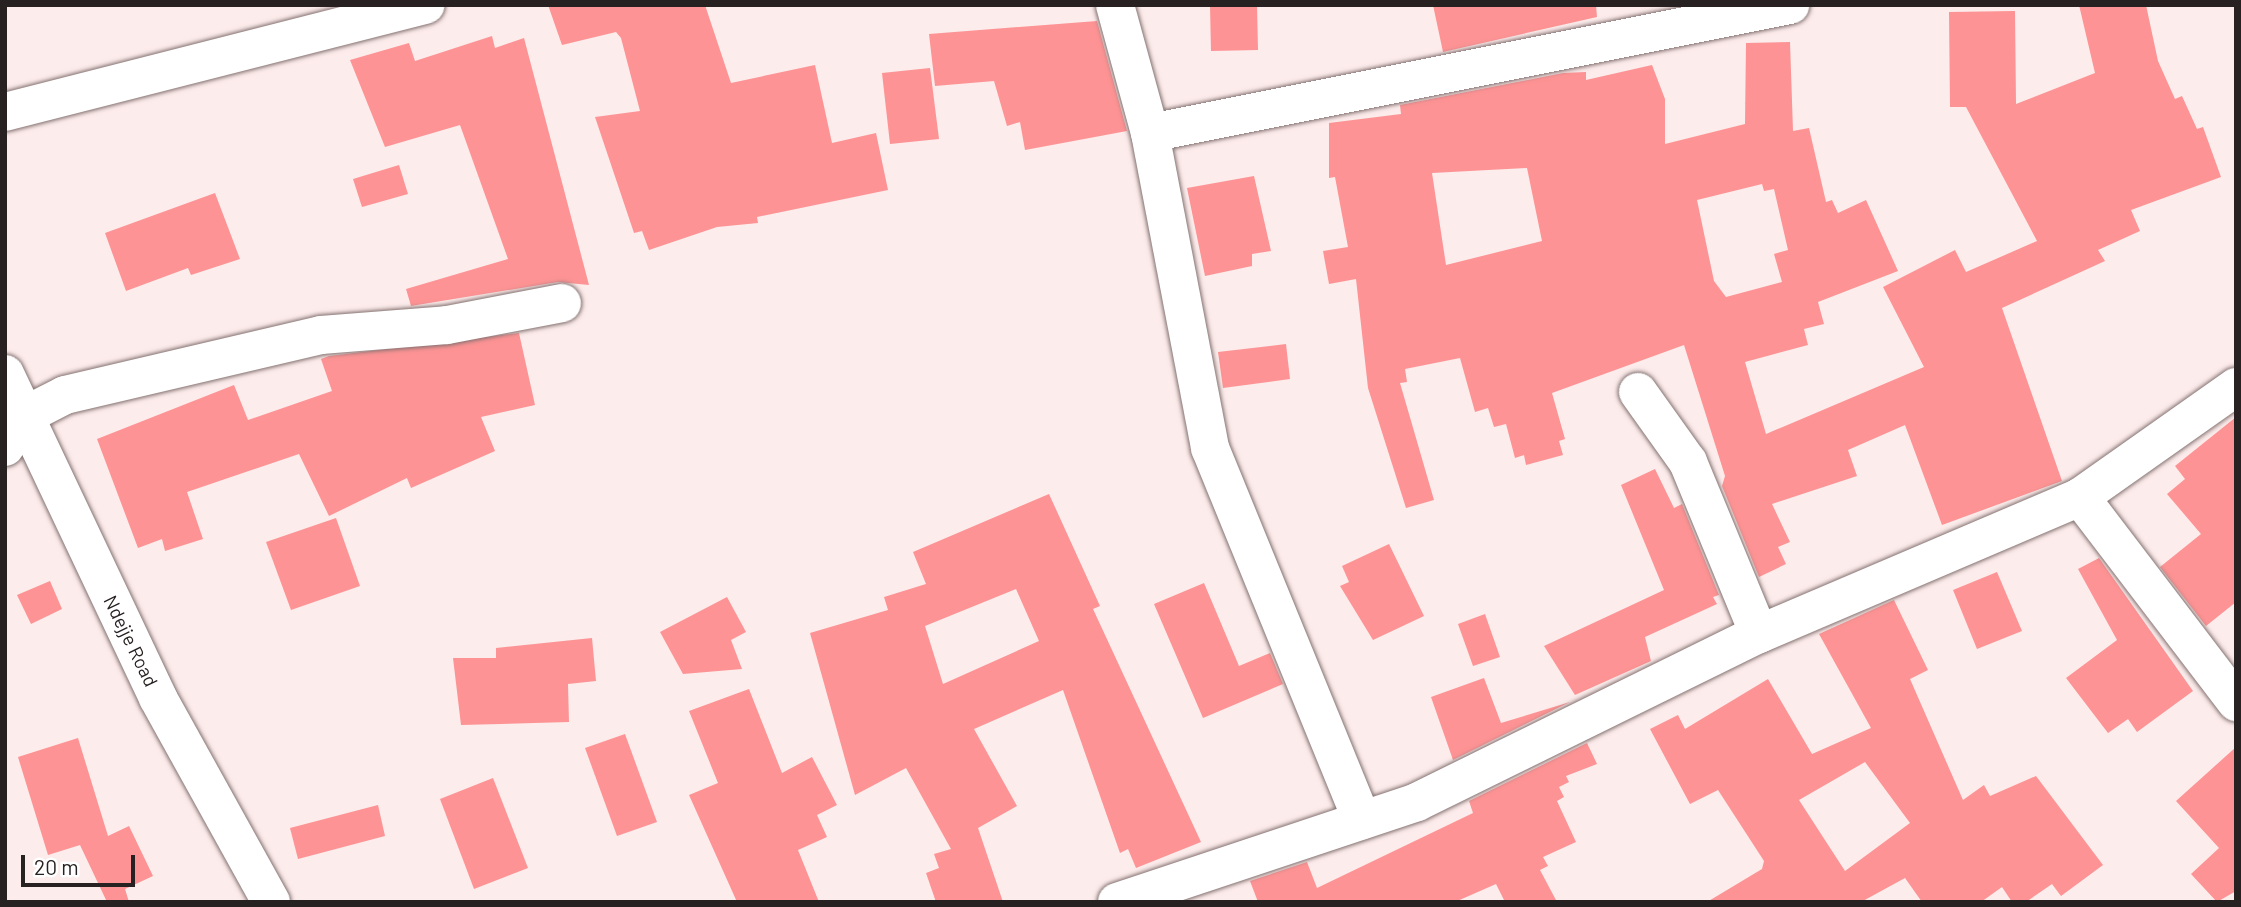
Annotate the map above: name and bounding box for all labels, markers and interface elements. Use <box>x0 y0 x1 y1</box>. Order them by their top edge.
street label: Ndejje Road <box>99 592 163 690</box>
scale bar <box>24 841 138 885</box>
text: 20 m <box>34 854 79 879</box>

